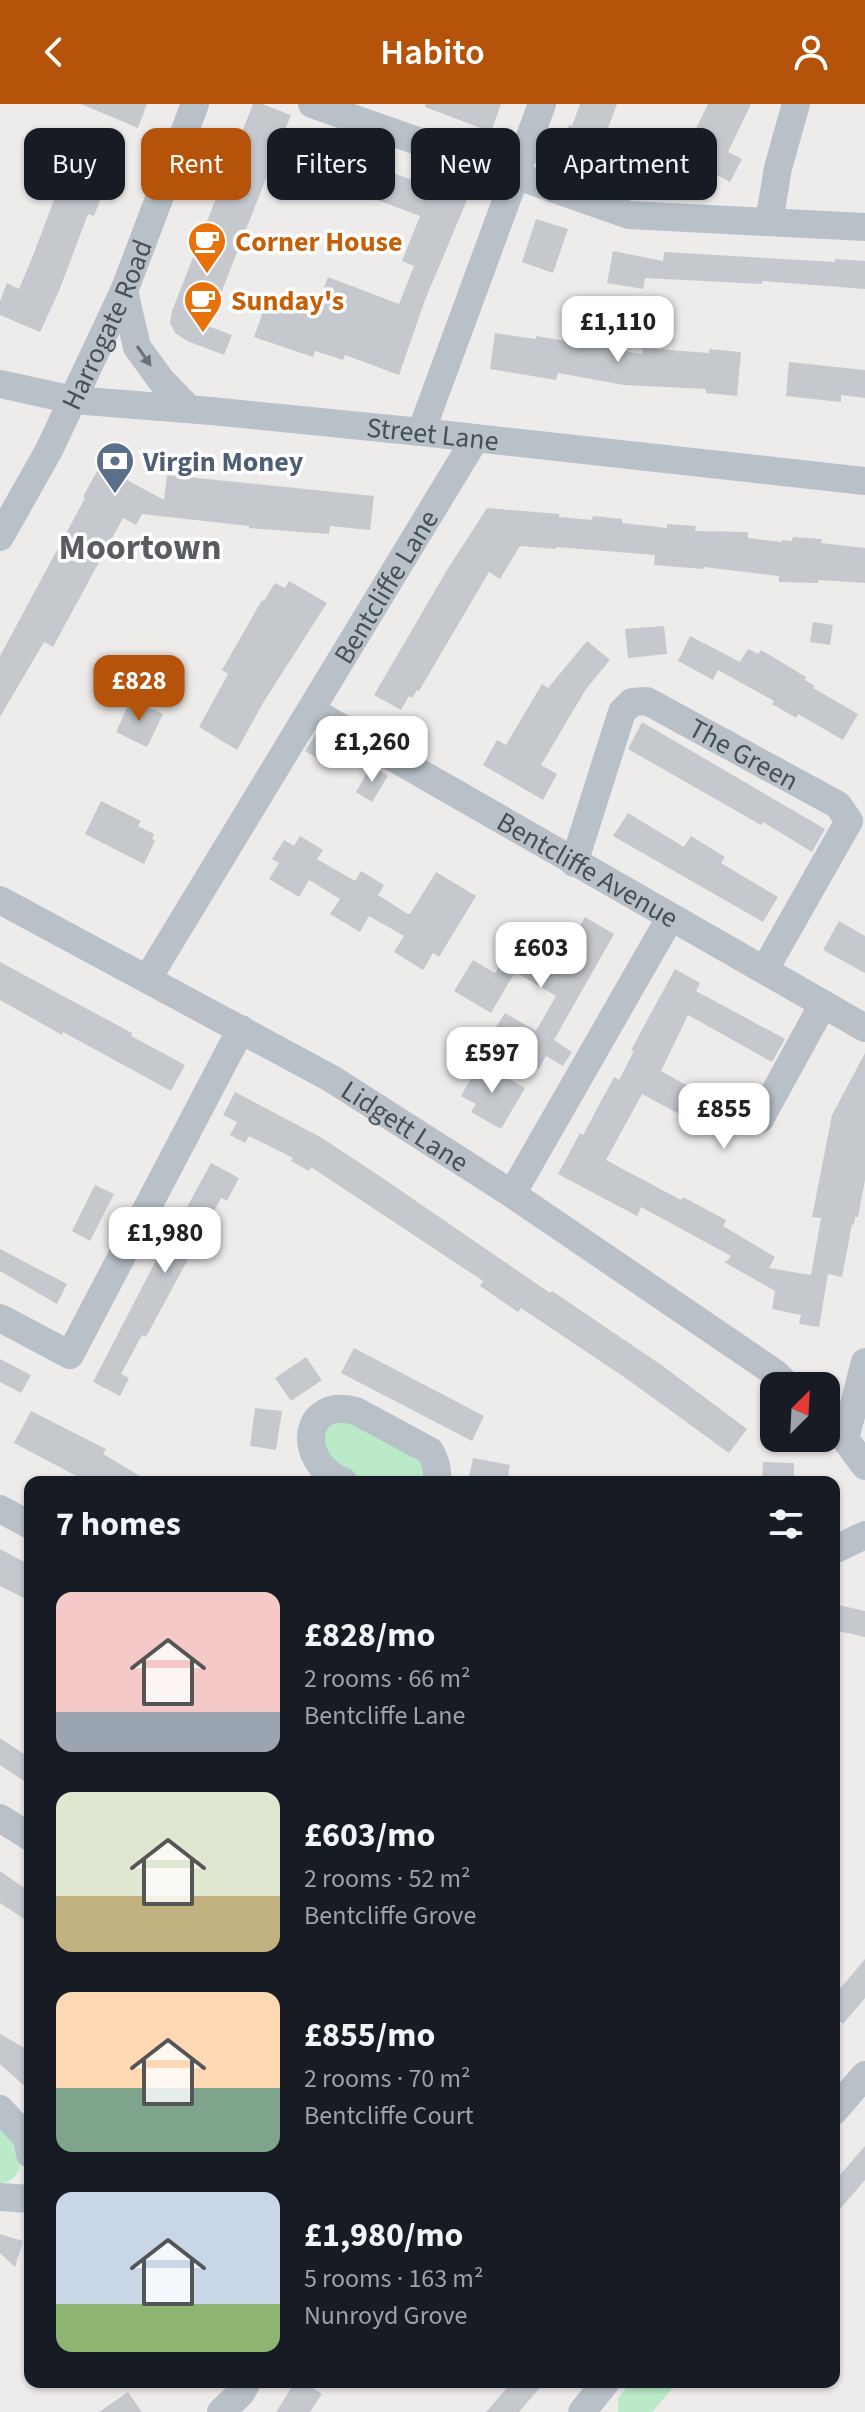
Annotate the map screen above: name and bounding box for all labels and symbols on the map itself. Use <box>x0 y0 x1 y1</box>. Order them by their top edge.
cafe icon: Corner House <box>186 220 228 275</box>
place label: Corner House <box>235 222 402 262</box>
street label: Harrogate Road <box>52 234 163 417</box>
cafe icon: Sunday's <box>182 279 224 334</box>
place label: Sunday's <box>231 281 344 321</box>
pin: £1,110 <box>553 296 683 364</box>
one-way arrow <box>136 346 151 367</box>
street label: Street Lane <box>365 408 501 461</box>
bank icon: Virgin Money <box>94 440 136 495</box>
place label: Virgin Money <box>142 442 304 482</box>
street label: Bentcliffe Lane <box>324 502 449 672</box>
district label: Moortown <box>58 522 222 573</box>
pin: £828 <box>92 655 186 723</box>
street label: The Green <box>681 709 806 801</box>
pin: £1,260 <box>307 716 437 784</box>
street label: Bentcliffe Avenue <box>489 802 686 938</box>
pin: £603 <box>494 922 588 990</box>
pin: £597 <box>445 1027 539 1095</box>
street label: Lidgett Lane <box>333 1071 476 1182</box>
pin: £855 <box>677 1083 771 1151</box>
pin: £1,980 <box>100 1207 230 1275</box>
north arrow <box>760 1372 840 1452</box>

